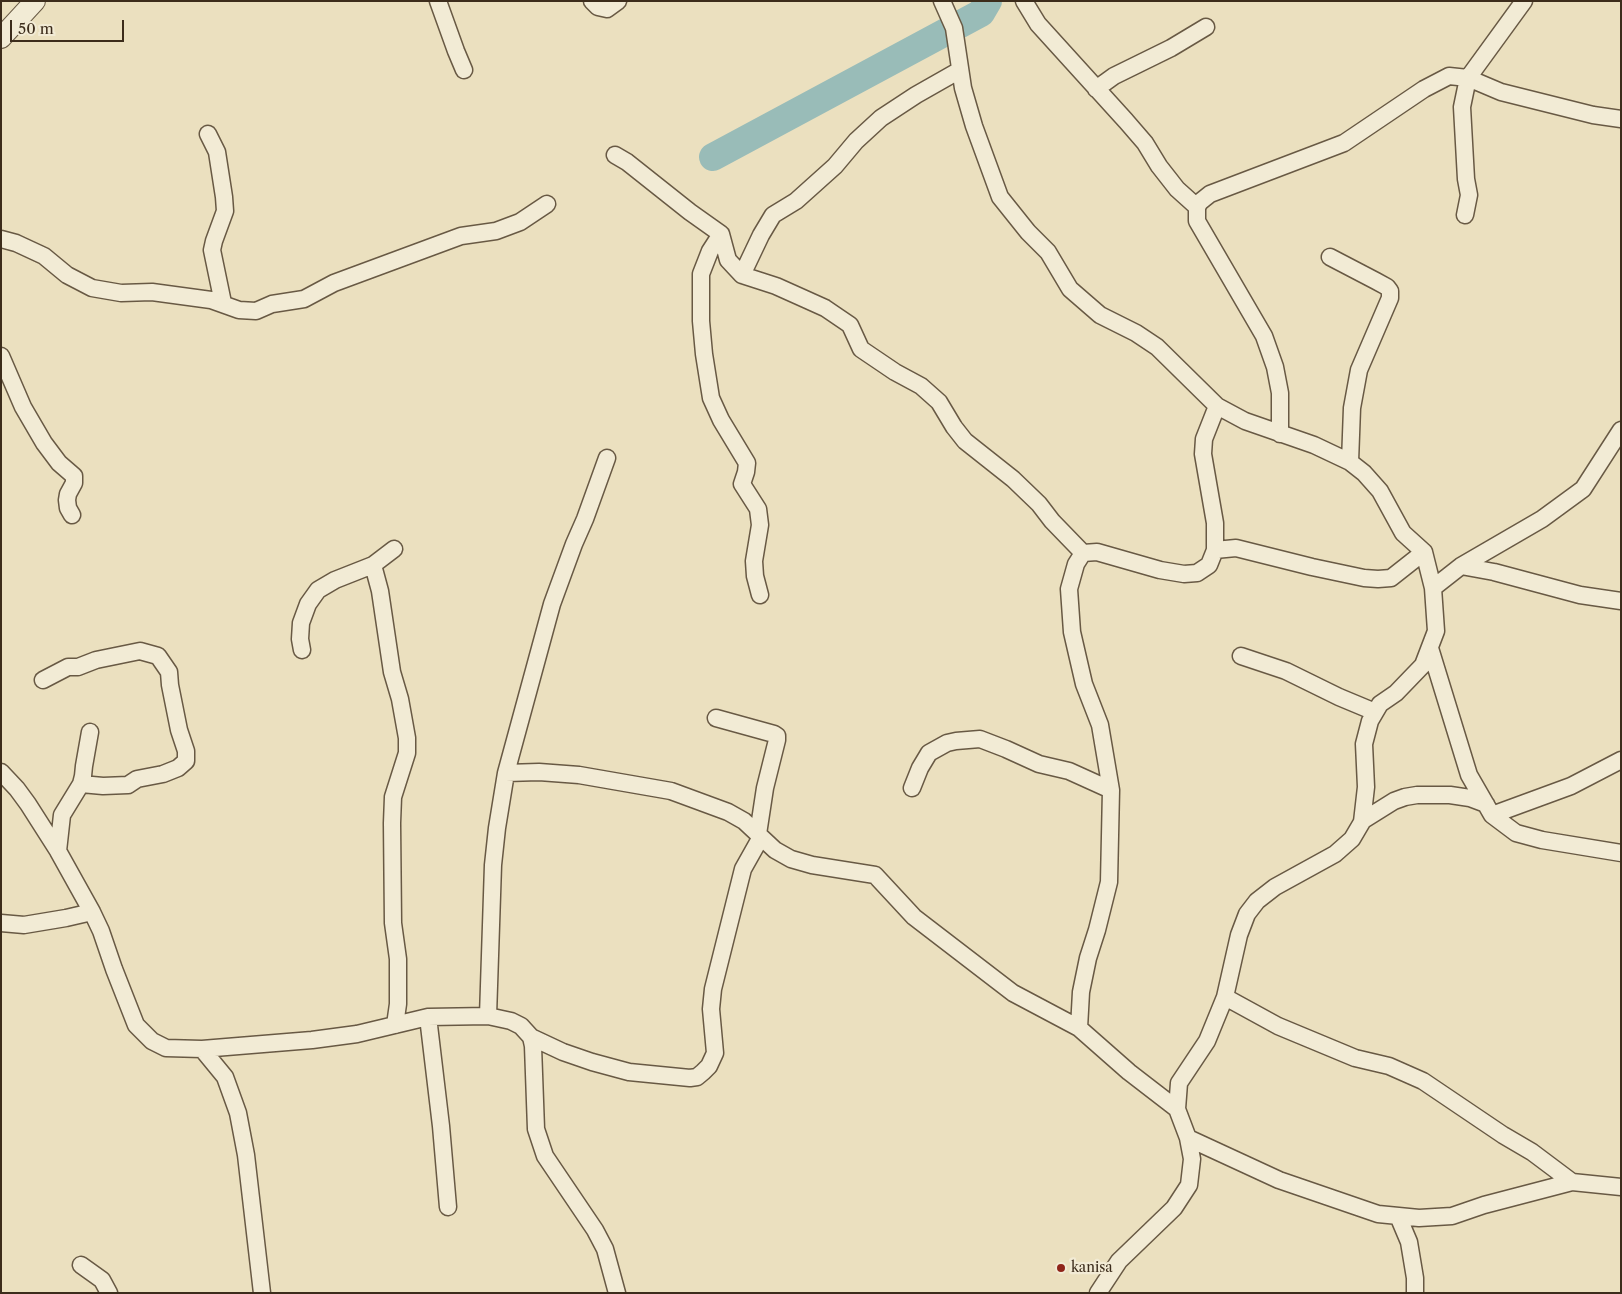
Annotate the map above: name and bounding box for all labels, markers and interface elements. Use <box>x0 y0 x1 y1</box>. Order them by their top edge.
scale bar <box>12 10 126 42</box>
text: 50 m <box>18 19 54 38</box>
place label: kanisa <box>1071 1260 1113 1276</box>
marker: kanisa <box>1055 1262 1067 1274</box>

